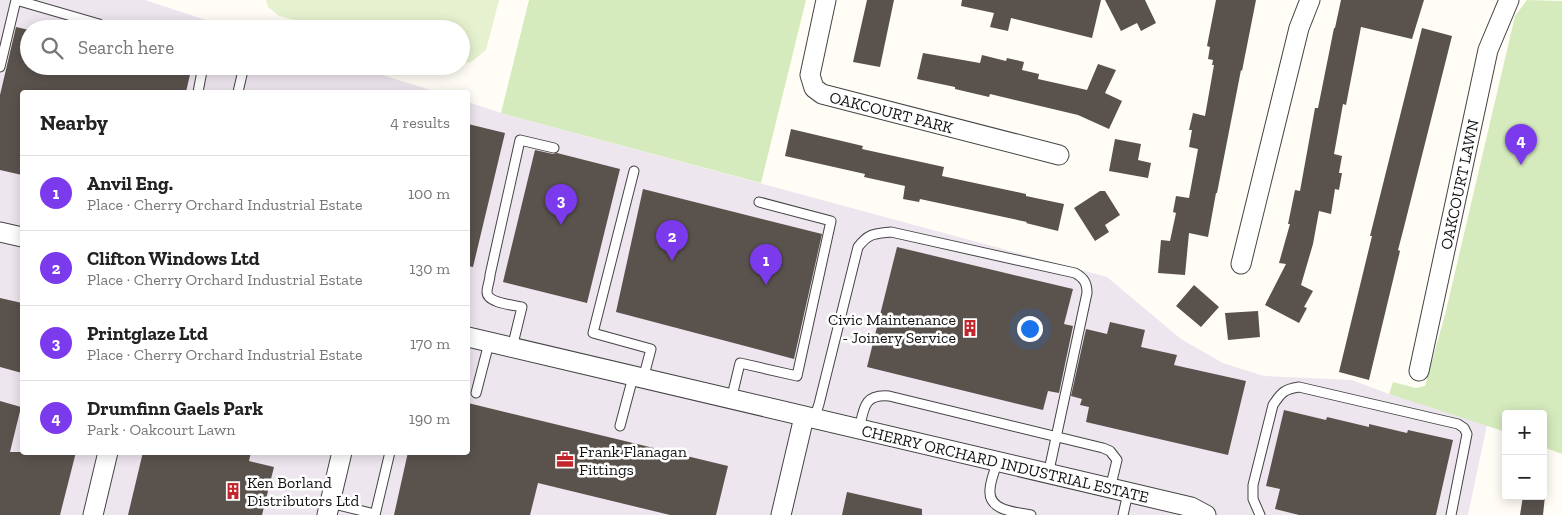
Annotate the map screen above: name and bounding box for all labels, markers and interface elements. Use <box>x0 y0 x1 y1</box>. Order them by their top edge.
search box <box>20 20 470 75</box>
icon: search <box>38 34 66 62</box>
text: Search here <box>78 36 174 59</box>
street label: OAKCOURT PARK <box>828 87 956 138</box>
text: Nearby <box>40 110 108 135</box>
text: 4 results <box>390 113 450 132</box>
street label: OAKCOURT LAWN <box>1436 117 1483 251</box>
pin: 4 <box>1505 124 1537 165</box>
text: Anvil Eng. <box>87 172 173 195</box>
text: 1 <box>53 184 59 203</box>
text: 100 m <box>408 184 450 203</box>
pin: 3 <box>545 184 577 225</box>
text: Place · Cherry Orchard Industrial Estate <box>87 195 363 214</box>
pin: 2 <box>656 220 688 261</box>
pin: 1 <box>750 244 782 285</box>
text: Clifton Windows Ltd <box>87 247 260 270</box>
text: 2 <box>52 259 60 278</box>
text: 130 m <box>409 259 450 278</box>
text: Place · Cherry Orchard Industrial Estate <box>87 270 363 289</box>
place label: Civic Maintenance - Joinery Service <box>828 310 956 347</box>
your location <box>1017 316 1043 342</box>
building icon: Civic Maintenance - Joinery Service <box>960 318 980 338</box>
text: Printglaze Ltd <box>87 322 208 345</box>
text: 3 <box>52 334 60 353</box>
text: 170 m <box>410 334 450 353</box>
text: Place · Cherry Orchard Industrial Estate <box>87 345 363 364</box>
text: Drumfinn Gaels Park <box>87 397 263 420</box>
text: 4 <box>51 409 61 428</box>
text: 190 m <box>409 409 450 428</box>
map controls <box>1502 410 1547 500</box>
button: + <box>1502 410 1547 455</box>
text: Park · Oakcourt Lawn <box>87 420 235 439</box>
street label: CHERRY ORCHARD INDUSTRIAL ESTATE <box>860 421 1151 507</box>
place label: Frank Flanagan Fittings <box>579 442 688 479</box>
office icon: Frank Flanagan Fittings <box>555 450 575 470</box>
button: − <box>1502 455 1547 500</box>
place label: Ken Borland Distributors Ltd <box>247 473 359 510</box>
building icon: Ken Borland Distributors Ltd <box>223 481 243 501</box>

